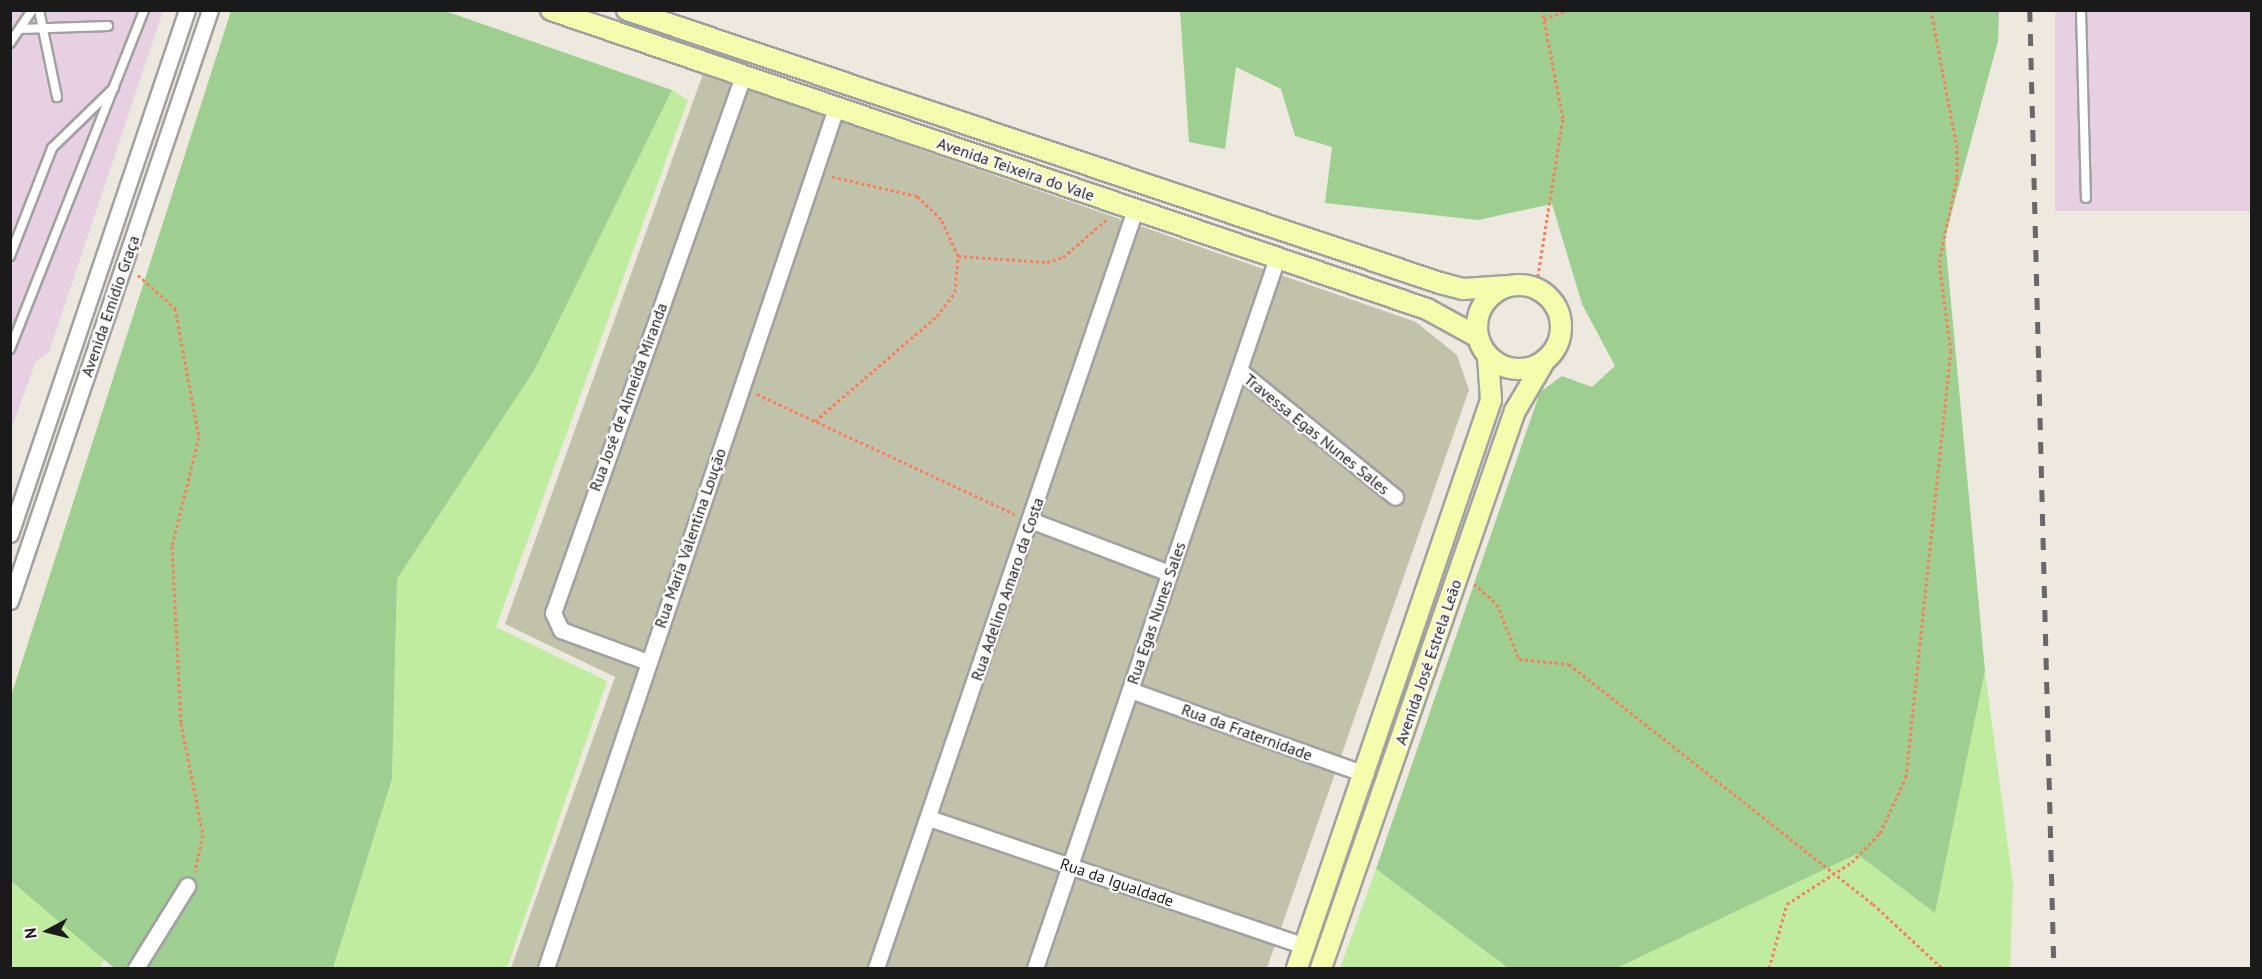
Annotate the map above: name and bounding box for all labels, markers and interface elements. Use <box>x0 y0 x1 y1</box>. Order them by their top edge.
street label: Avenida Teixeira do Vale <box>934 133 1098 205</box>
street label: Avenida Emídio Graça <box>77 233 143 379</box>
street label: Rua José de Almeida Miranda <box>585 300 671 494</box>
street label: Travessa Egas Nunes Sales <box>1241 369 1393 499</box>
street label: Rua Maria Valentina Loução <box>650 445 730 631</box>
street label: Rua Adelino Amaro da Costa <box>966 494 1048 684</box>
street label: Rua Egas Nunes Sales <box>1123 539 1189 687</box>
street label: Avenida José Estrela Leão <box>1391 577 1465 747</box>
street label: Rua da Fraternidade <box>1179 699 1315 765</box>
street label: Rua da Igualdade <box>1058 854 1176 910</box>
north arrow <box>18 901 78 961</box>
text: N <box>20 927 41 940</box>

